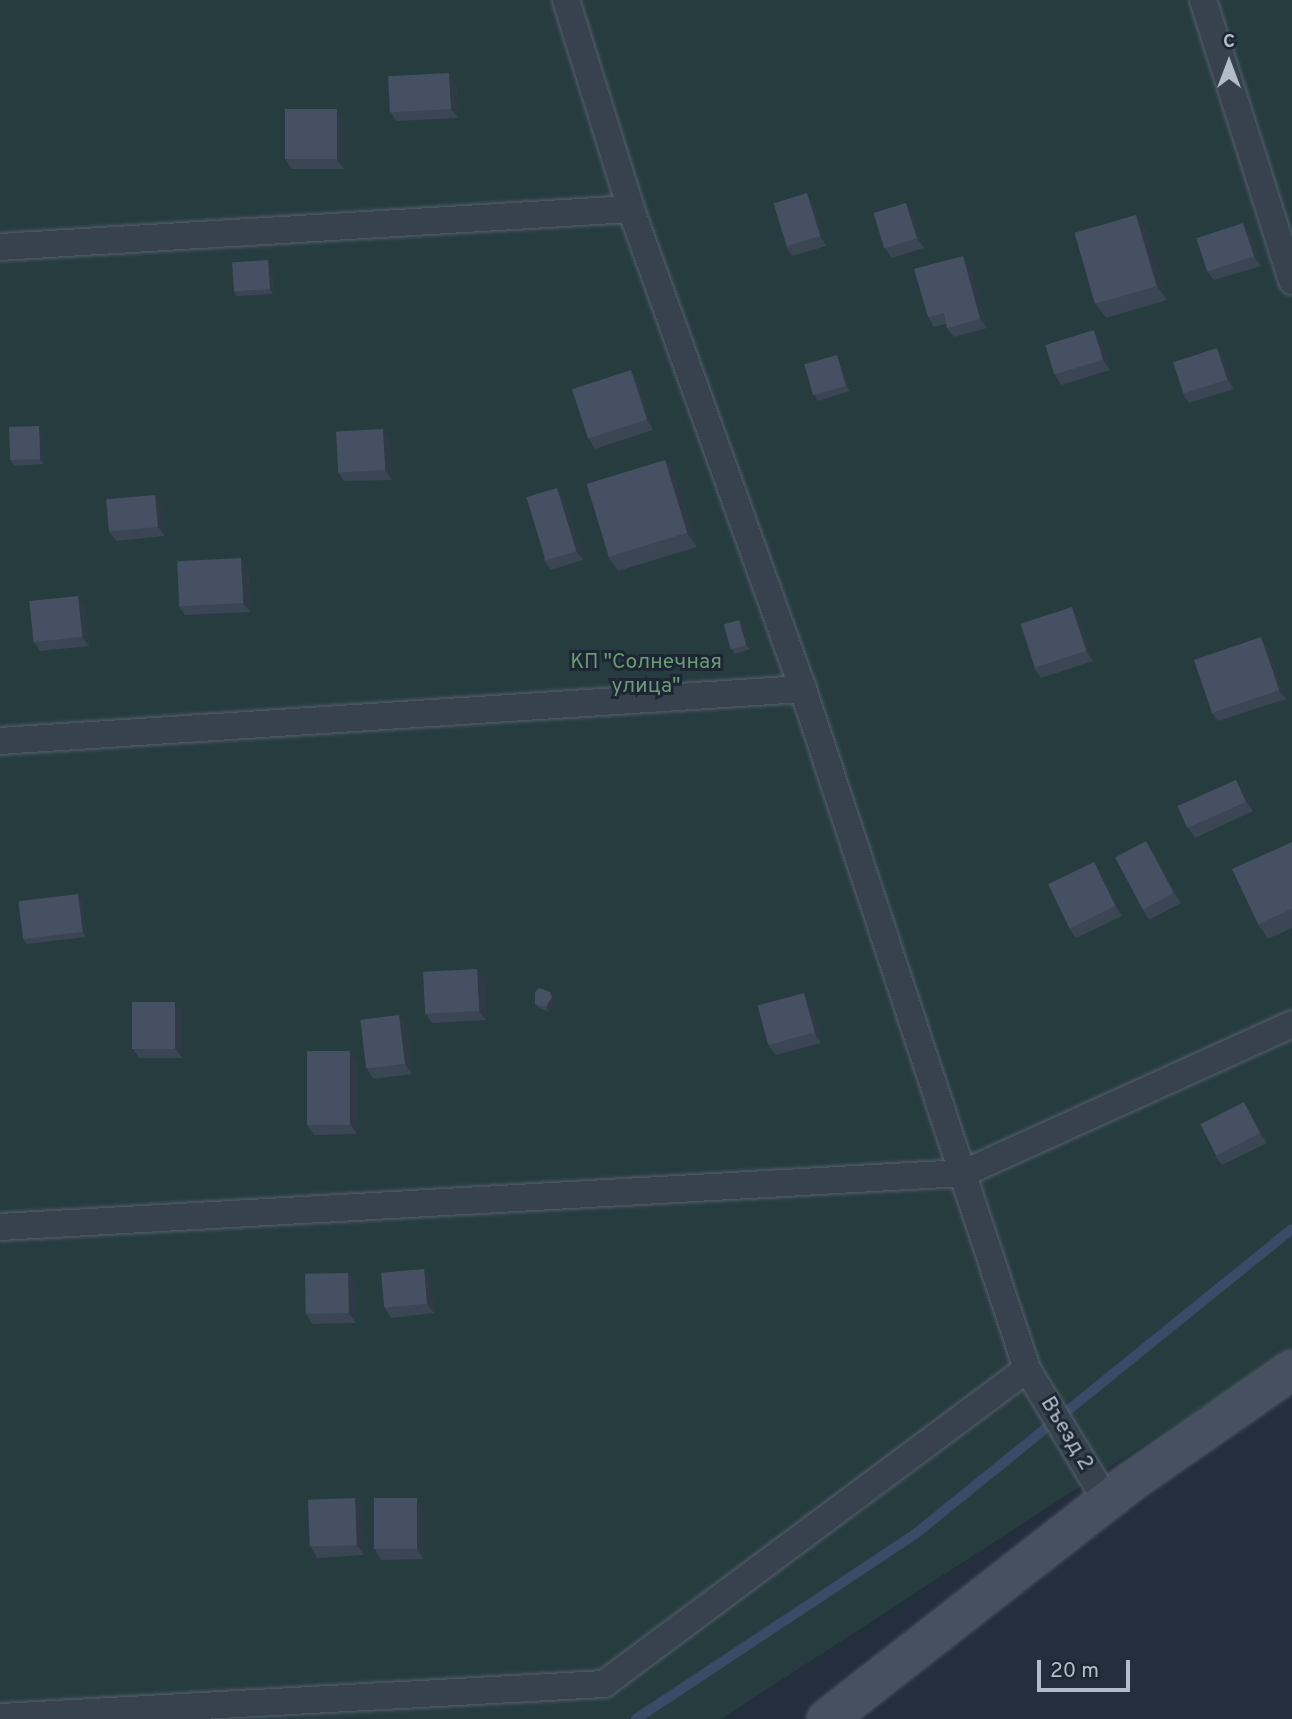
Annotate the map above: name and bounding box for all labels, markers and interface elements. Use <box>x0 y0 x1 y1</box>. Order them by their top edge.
north arrow <box>1194 28 1264 98</box>
text: С <box>1223 30 1235 54</box>
park label: КП "Солнечная улица" <box>570 650 722 700</box>
street label: Въезд 2 <box>1034 1393 1098 1475</box>
scale bar <box>1040 1646 1133 1690</box>
text: 20 m <box>1050 1658 1099 1685</box>

